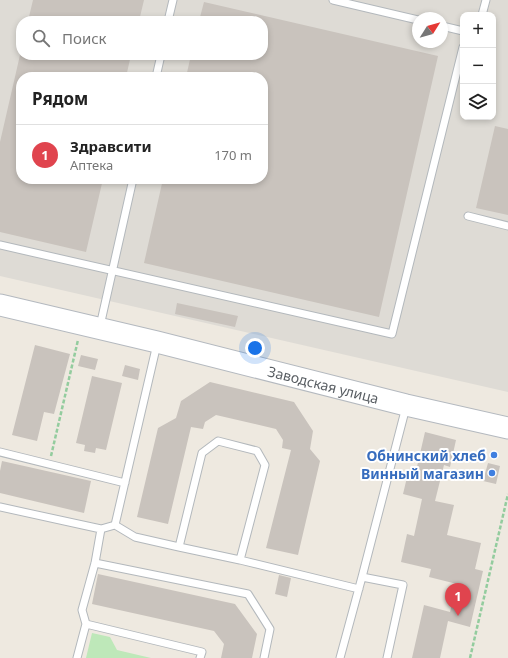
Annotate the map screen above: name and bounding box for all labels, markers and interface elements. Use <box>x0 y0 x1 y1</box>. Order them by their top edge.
north arrow <box>412 12 448 48</box>
map controls <box>460 12 496 120</box>
button: + <box>460 12 496 48</box>
search box <box>16 16 268 60</box>
icon: search <box>30 27 52 49</box>
text: Поиск <box>62 28 107 48</box>
button: − <box>460 48 496 84</box>
button: layers <box>460 84 496 120</box>
text: Рядом <box>32 87 88 110</box>
text: Здравсити <box>70 136 152 156</box>
text: 1 <box>41 146 49 164</box>
text: 170 m <box>214 146 252 164</box>
text: Аптека <box>70 156 113 174</box>
your location <box>245 338 265 358</box>
street label: Заводская улица <box>266 361 381 407</box>
place label: Обнинский хлеб <box>366 446 486 465</box>
marker: Обнинский хлеб <box>489 450 499 460</box>
place label: Винный магазин <box>361 464 484 483</box>
marker: Винный магазин <box>487 468 497 478</box>
pin: 1 <box>445 583 471 616</box>

